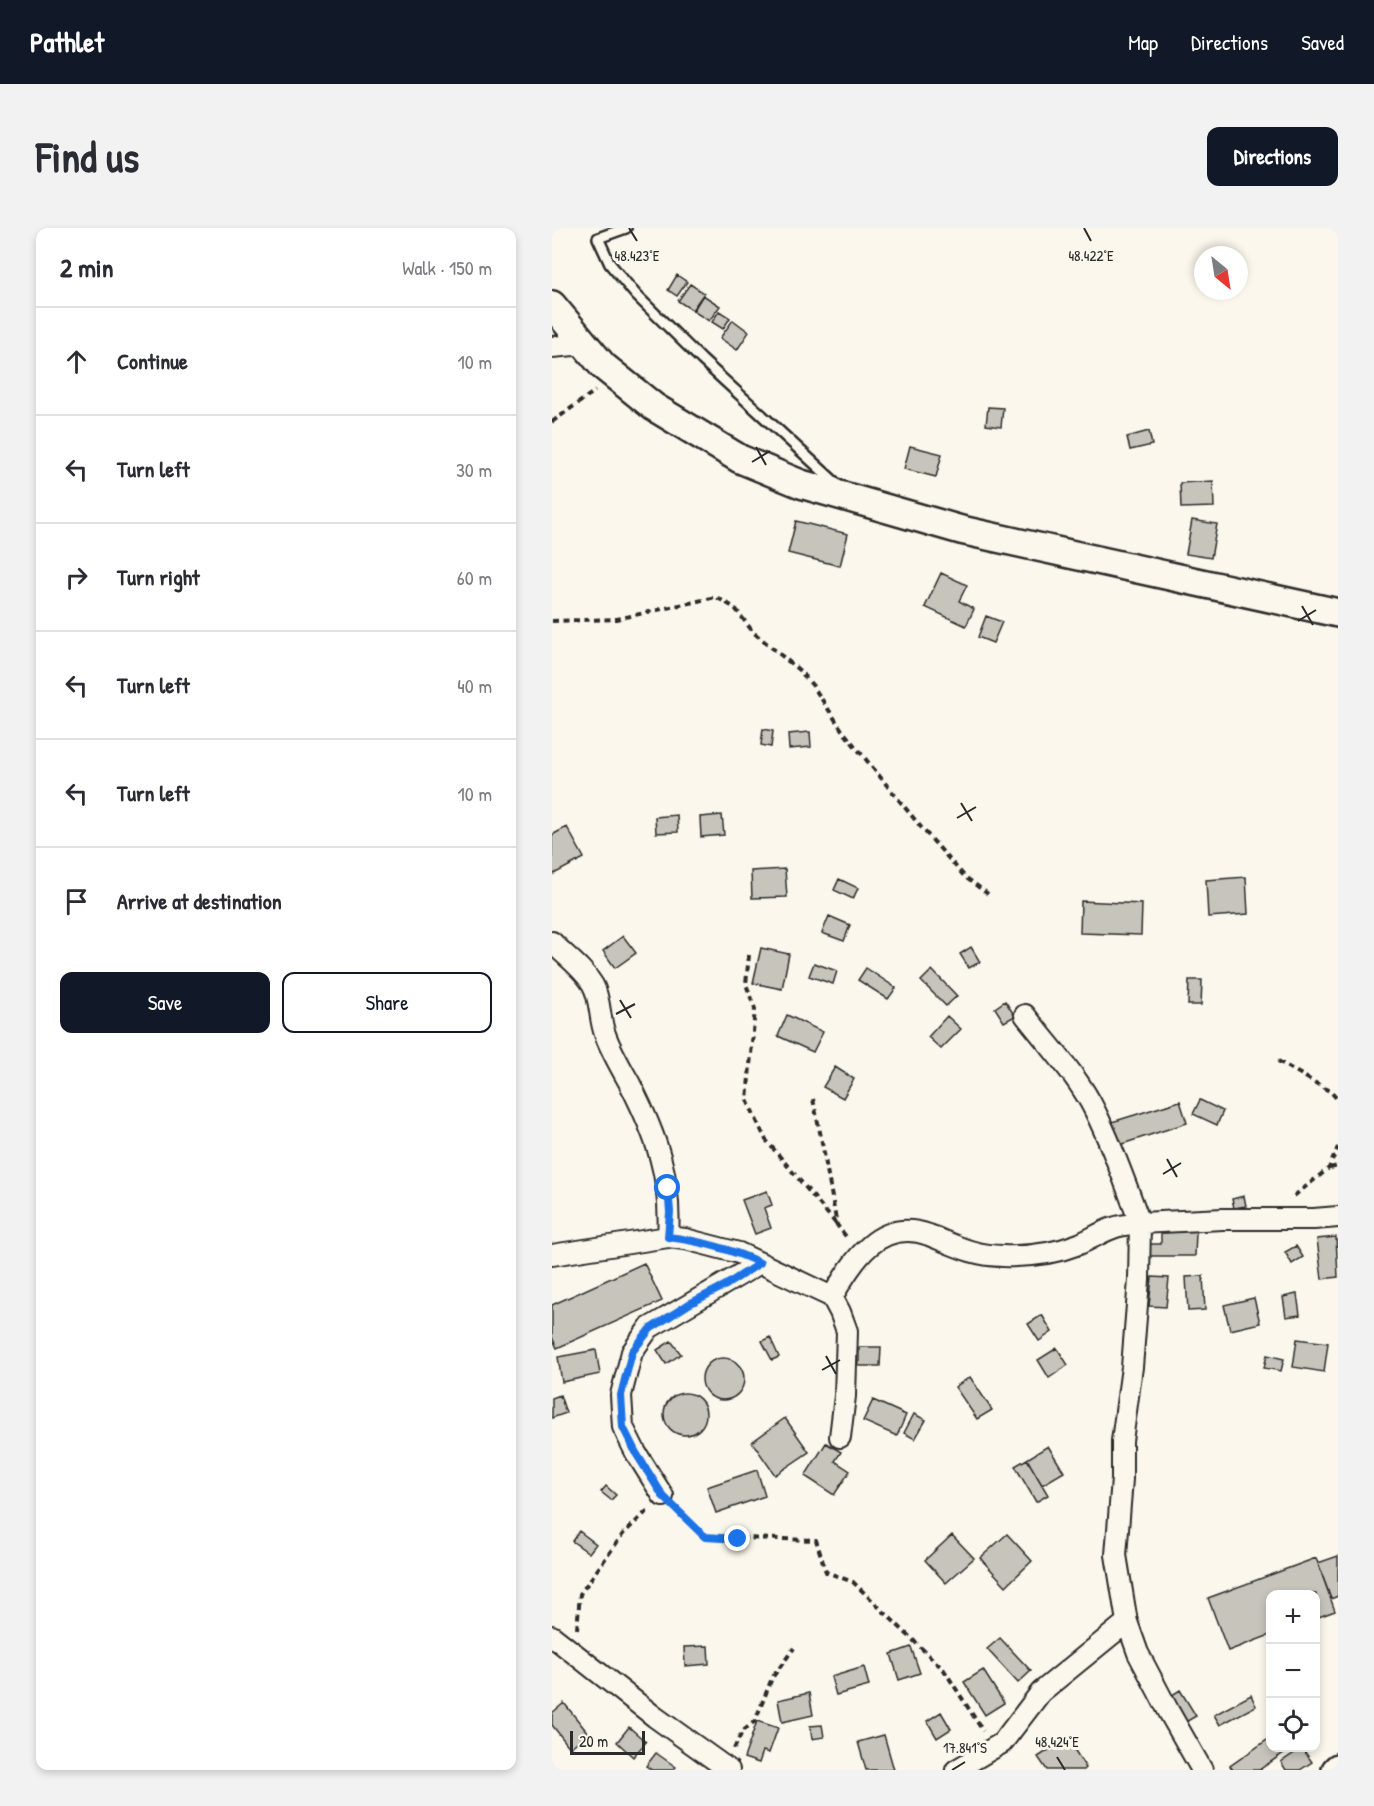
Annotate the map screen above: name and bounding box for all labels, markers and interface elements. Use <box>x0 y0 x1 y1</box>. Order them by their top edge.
text: Pathlet <box>30 23 104 61</box>
text: Map <box>1128 28 1158 57</box>
text: Directions <box>1191 28 1268 57</box>
text: Saved <box>1301 28 1344 57</box>
button: Directions <box>1207 127 1338 186</box>
text: Find us <box>36 128 139 185</box>
text: 48.423°E <box>615 245 660 266</box>
text: 48.422°E <box>1068 245 1114 266</box>
north arrow <box>1194 246 1248 300</box>
text: 2 min <box>60 250 113 285</box>
text: Walk · 150 m <box>402 254 492 281</box>
icon: ahead <box>60 345 93 378</box>
text: Continue <box>117 346 188 376</box>
text: 10 m <box>458 348 492 375</box>
icon: left <box>60 453 93 486</box>
text: Turn left <box>117 454 190 484</box>
text: 30 m <box>456 456 492 483</box>
icon: right <box>60 561 93 594</box>
text: Turn right <box>117 562 200 592</box>
text: 60 m <box>457 564 492 591</box>
icon: left <box>60 669 93 702</box>
text: Turn left <box>117 670 190 700</box>
text: 40 m <box>457 672 492 699</box>
icon: left <box>60 777 93 810</box>
text: Turn left <box>117 778 190 808</box>
text: 10 m <box>458 780 492 807</box>
icon: arrive <box>60 885 93 918</box>
text: Arrive at destination <box>117 886 282 916</box>
button: Save <box>60 972 270 1033</box>
button: Share <box>282 972 492 1033</box>
route start <box>654 1174 680 1200</box>
route end <box>724 1525 750 1551</box>
map controls <box>1266 1590 1320 1752</box>
button: + <box>1266 1590 1320 1644</box>
button: − <box>1266 1644 1320 1698</box>
button: locate <box>1266 1698 1320 1752</box>
scale bar <box>570 1728 645 1756</box>
text: 20 m <box>579 1730 608 1752</box>
text: 48.424°E <box>1035 1731 1079 1752</box>
text: 17.841°S <box>943 1737 987 1758</box>

